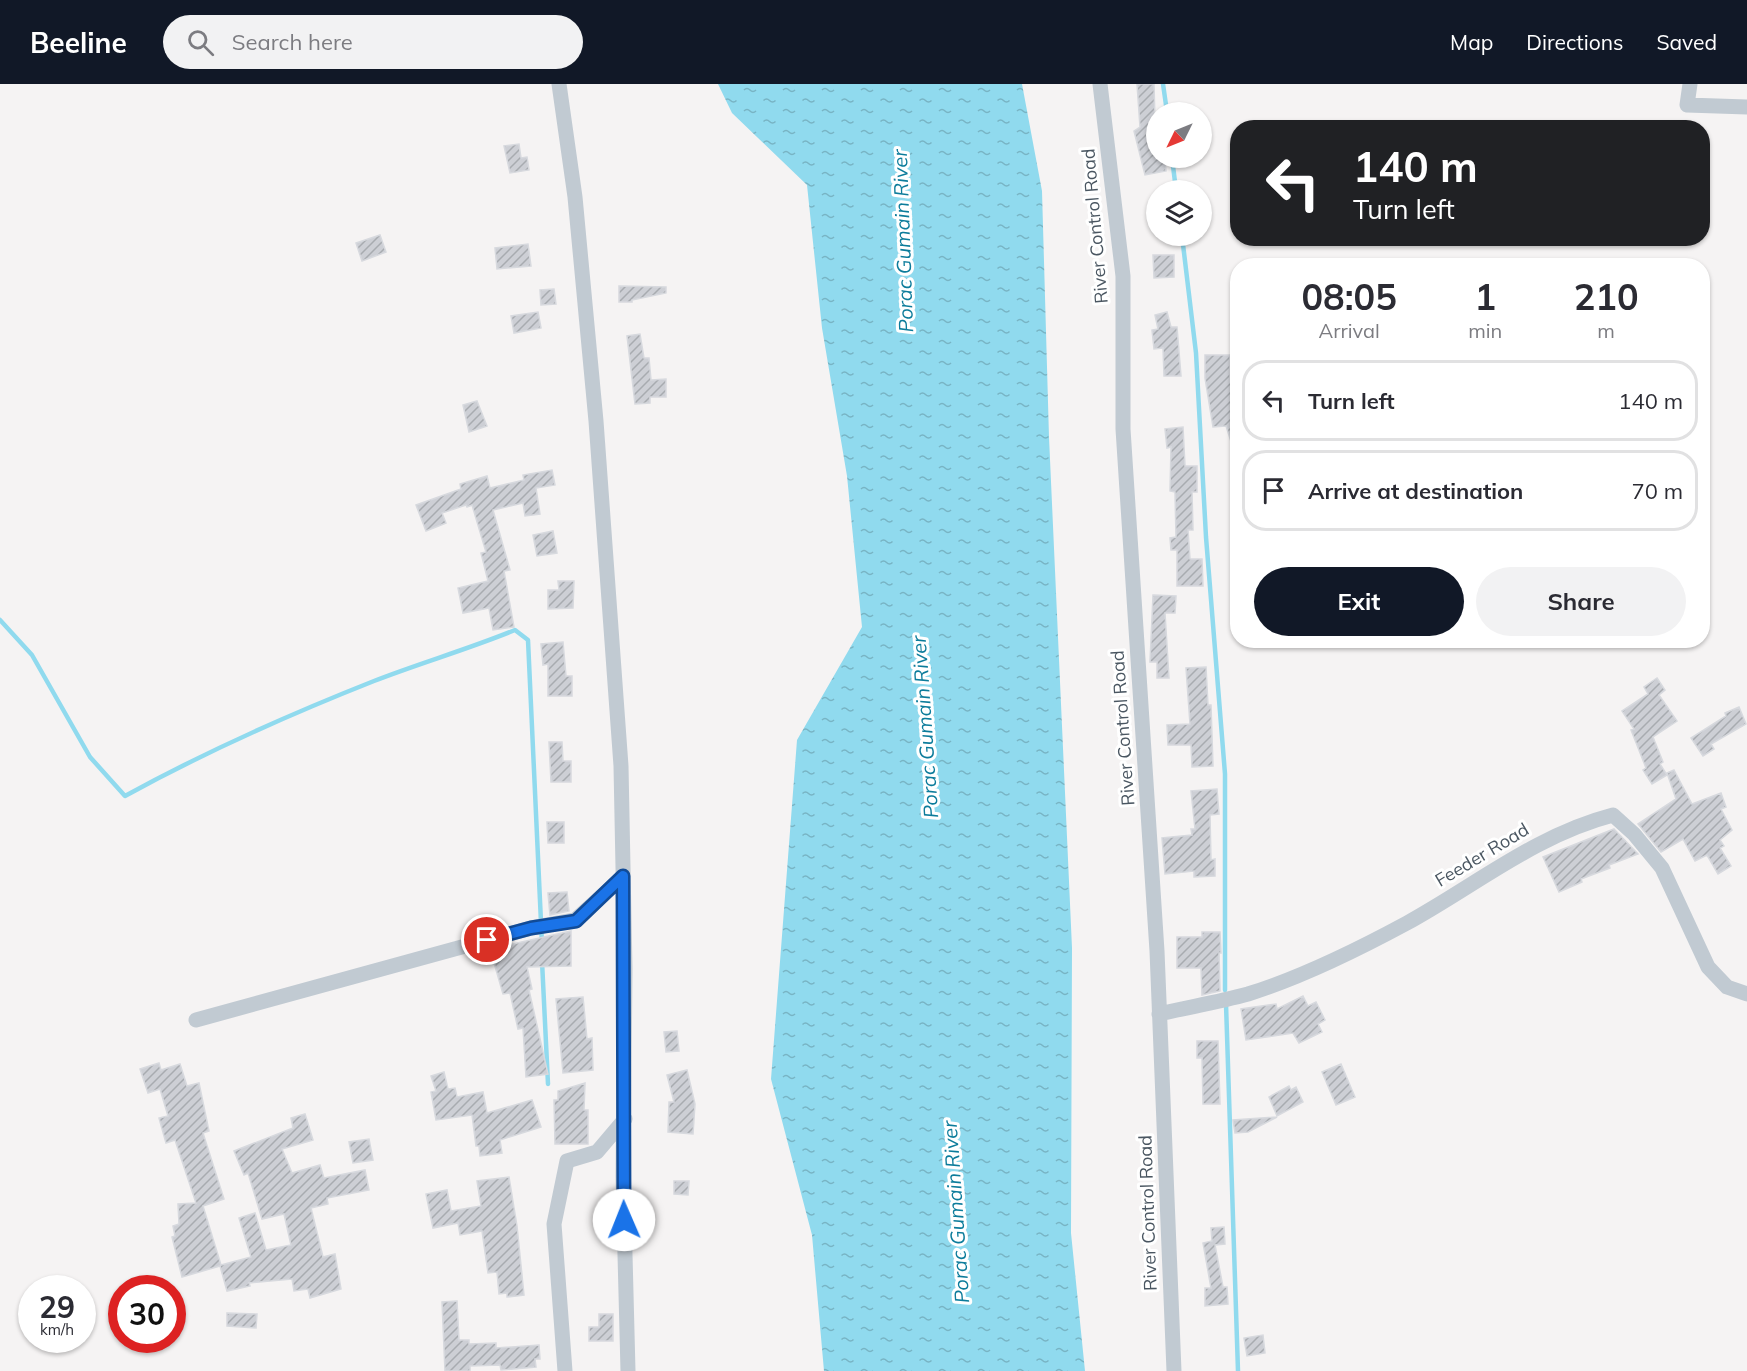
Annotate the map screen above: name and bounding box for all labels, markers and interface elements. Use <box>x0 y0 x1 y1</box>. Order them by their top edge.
search box <box>163 15 583 69</box>
text: Beeline <box>30 25 127 60</box>
icon: search <box>184 26 217 59</box>
text: Search here <box>232 28 353 56</box>
text: Map <box>1450 29 1493 55</box>
text: Directions <box>1526 29 1623 55</box>
text: Saved <box>1656 29 1717 55</box>
north arrow <box>1146 102 1212 168</box>
map controls <box>1146 102 1212 246</box>
text: 140 m <box>1353 140 1478 193</box>
icon: left <box>1254 144 1332 222</box>
street label: River Control Road <box>1076 147 1113 305</box>
water label: Porac Gumain River <box>887 148 918 333</box>
button: layers <box>1146 180 1212 246</box>
text: Turn left <box>1353 192 1455 226</box>
text: 08:05 <box>1301 274 1397 319</box>
text: 1 <box>1474 274 1496 319</box>
text: 210 <box>1574 274 1639 319</box>
text: Arrival <box>1319 318 1380 343</box>
text: min <box>1468 318 1502 343</box>
text: m <box>1597 318 1615 343</box>
icon: left <box>1257 384 1290 417</box>
text: Turn left <box>1308 387 1395 415</box>
text: 140 m <box>1618 387 1683 415</box>
icon: arrive <box>1257 474 1290 507</box>
text: Arrive at destination <box>1308 477 1523 505</box>
text: 70 m <box>1632 477 1683 505</box>
button: Exit <box>1254 567 1464 636</box>
button: Share <box>1476 567 1686 636</box>
water label: Porac Gumain River <box>906 634 943 819</box>
street label: River Control Road <box>1106 650 1139 807</box>
street label: Feeder Road <box>1431 818 1533 892</box>
pin <box>461 914 512 965</box>
icon: arrive <box>470 923 503 956</box>
water label: Porac Gumain River <box>937 1119 974 1304</box>
street label: River Control Road <box>1133 1135 1162 1291</box>
position arrow <box>592 1188 656 1252</box>
speed limit sign: 30 <box>108 1275 186 1353</box>
text: 29 <box>39 1288 75 1326</box>
text: km/h <box>40 1320 74 1339</box>

